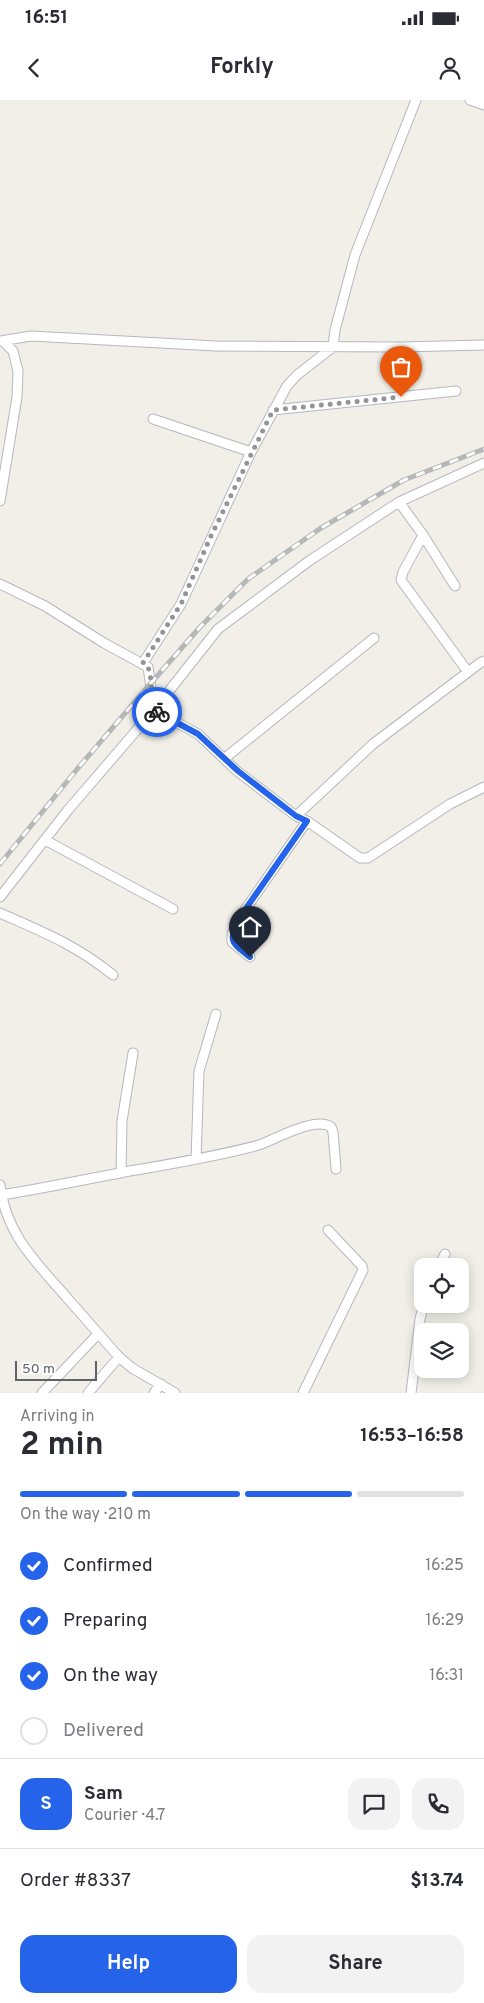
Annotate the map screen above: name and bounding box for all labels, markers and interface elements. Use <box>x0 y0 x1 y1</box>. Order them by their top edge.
text: 16:51 <box>25 6 68 30</box>
icon: back <box>20 54 48 82</box>
text: Forkly <box>210 54 274 81</box>
icon: person <box>436 54 464 82</box>
pin <box>380 346 422 397</box>
icon: bag <box>387 353 415 381</box>
courier <box>132 687 182 737</box>
icon: bike <box>143 698 171 726</box>
pin <box>229 906 271 957</box>
icon: home <box>236 913 264 941</box>
map controls <box>414 1258 469 1378</box>
button: locate <box>414 1258 469 1313</box>
button: layers <box>414 1323 469 1378</box>
scale bar <box>15 1358 98 1381</box>
text: 50 m <box>22 1361 55 1378</box>
text: Arriving in <box>20 1407 95 1427</box>
text: 16:53–16:58 <box>360 1424 464 1448</box>
text: 2 min <box>20 1426 104 1466</box>
text: On the way · 210 m <box>20 1505 151 1525</box>
icon: check <box>20 1552 48 1580</box>
text: Confirmed <box>63 1554 153 1578</box>
text: 16:25 <box>425 1556 464 1576</box>
icon: check <box>20 1607 48 1635</box>
text: Preparing <box>63 1609 147 1633</box>
text: 16:29 <box>426 1611 464 1631</box>
icon: check <box>20 1662 48 1690</box>
text: On the way <box>63 1664 158 1688</box>
text: 16:31 <box>429 1666 464 1686</box>
text: Delivered <box>63 1719 144 1743</box>
button: chat <box>348 1778 400 1830</box>
button: phone <box>412 1778 464 1830</box>
text: Sam <box>84 1782 123 1806</box>
text: S <box>40 1792 52 1816</box>
text: Courier · 4.7 <box>84 1806 165 1826</box>
text: Order #8337 <box>20 1869 131 1893</box>
text: $13.74 <box>410 1869 464 1893</box>
button: Help <box>20 1935 237 1993</box>
button: Share <box>247 1935 464 1993</box>

